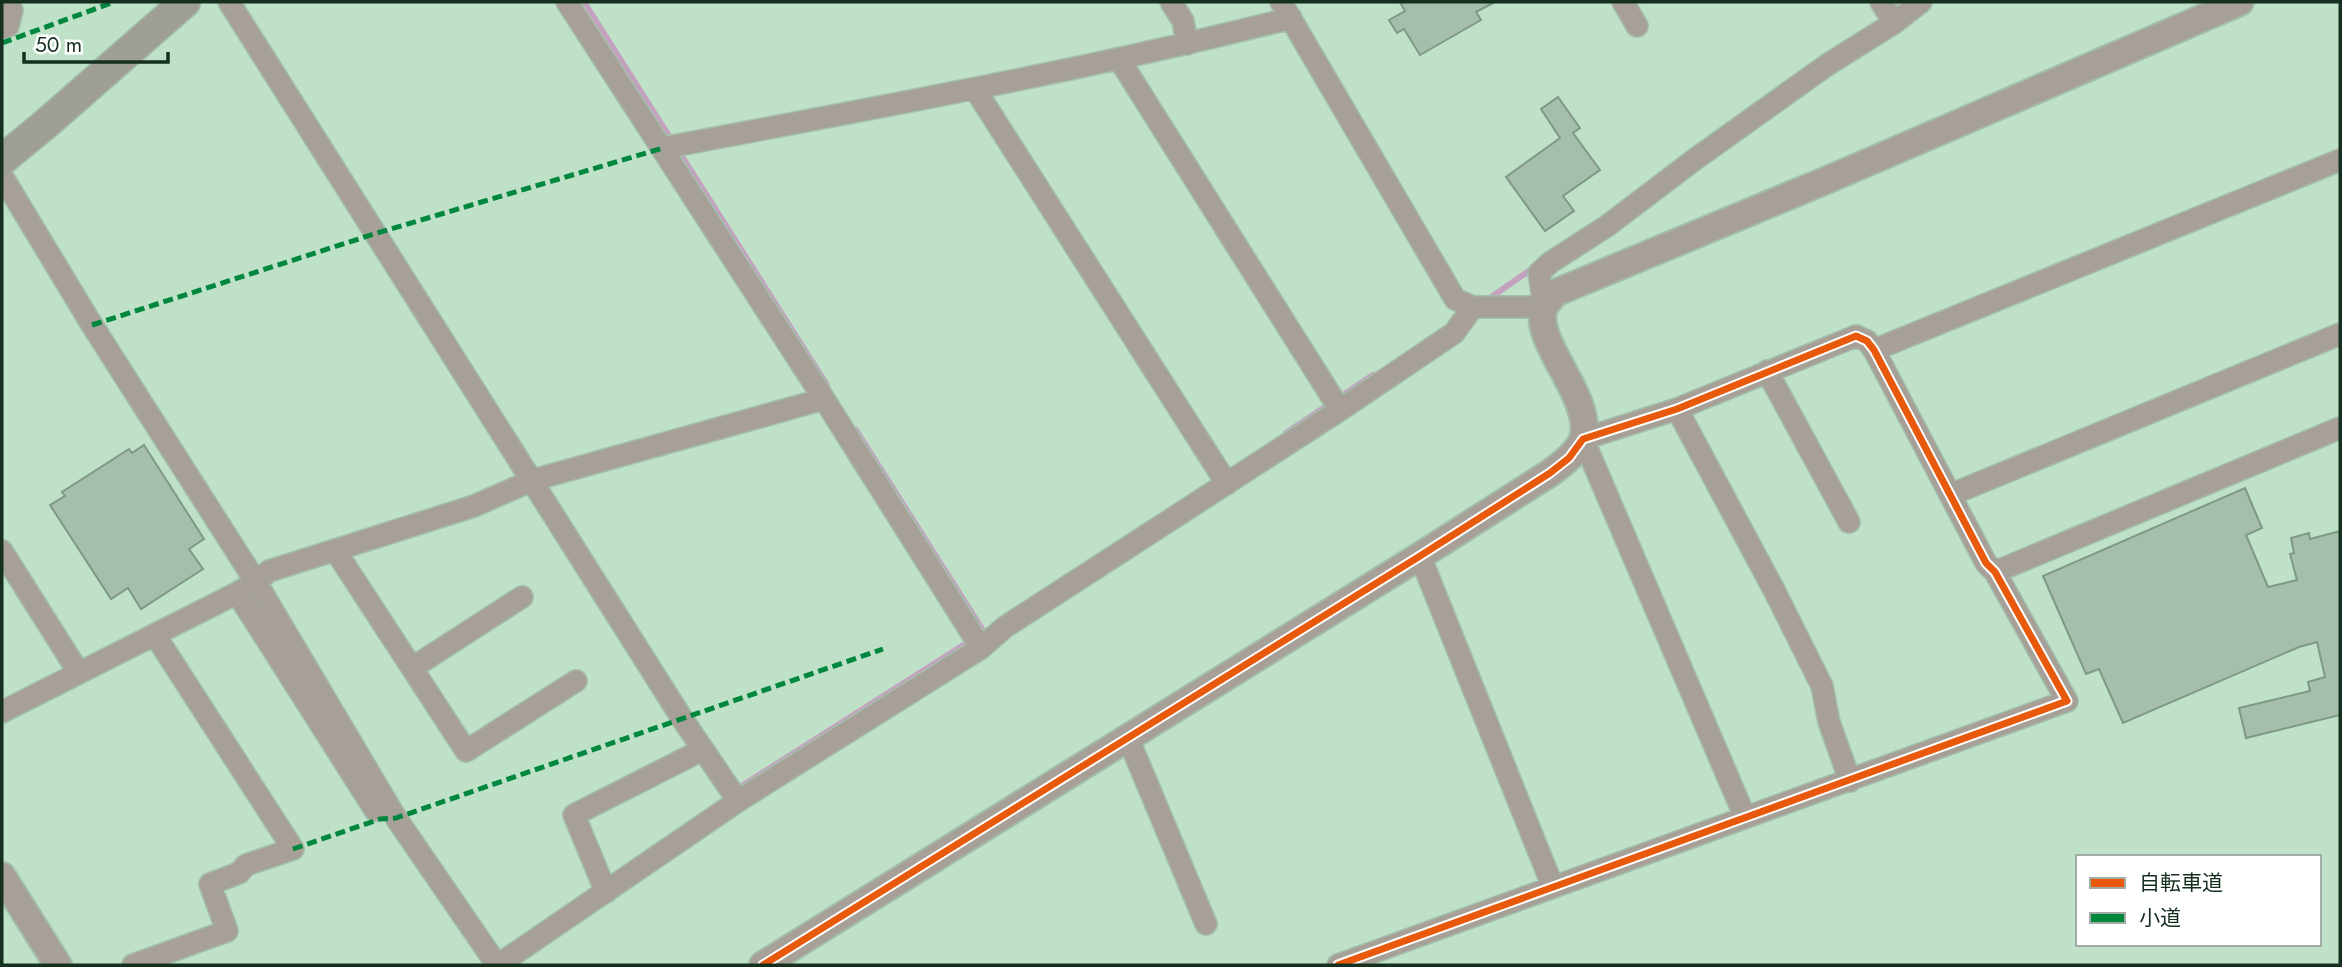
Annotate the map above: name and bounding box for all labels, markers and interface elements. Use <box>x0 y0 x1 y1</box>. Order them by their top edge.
scale bar <box>24 21 168 65</box>
text: 50 m <box>35 30 82 60</box>
legend <box>2076 855 2321 946</box>
text: 自転車道 <box>2139 868 2223 898</box>
text: 小道 <box>2139 903 2181 933</box>

